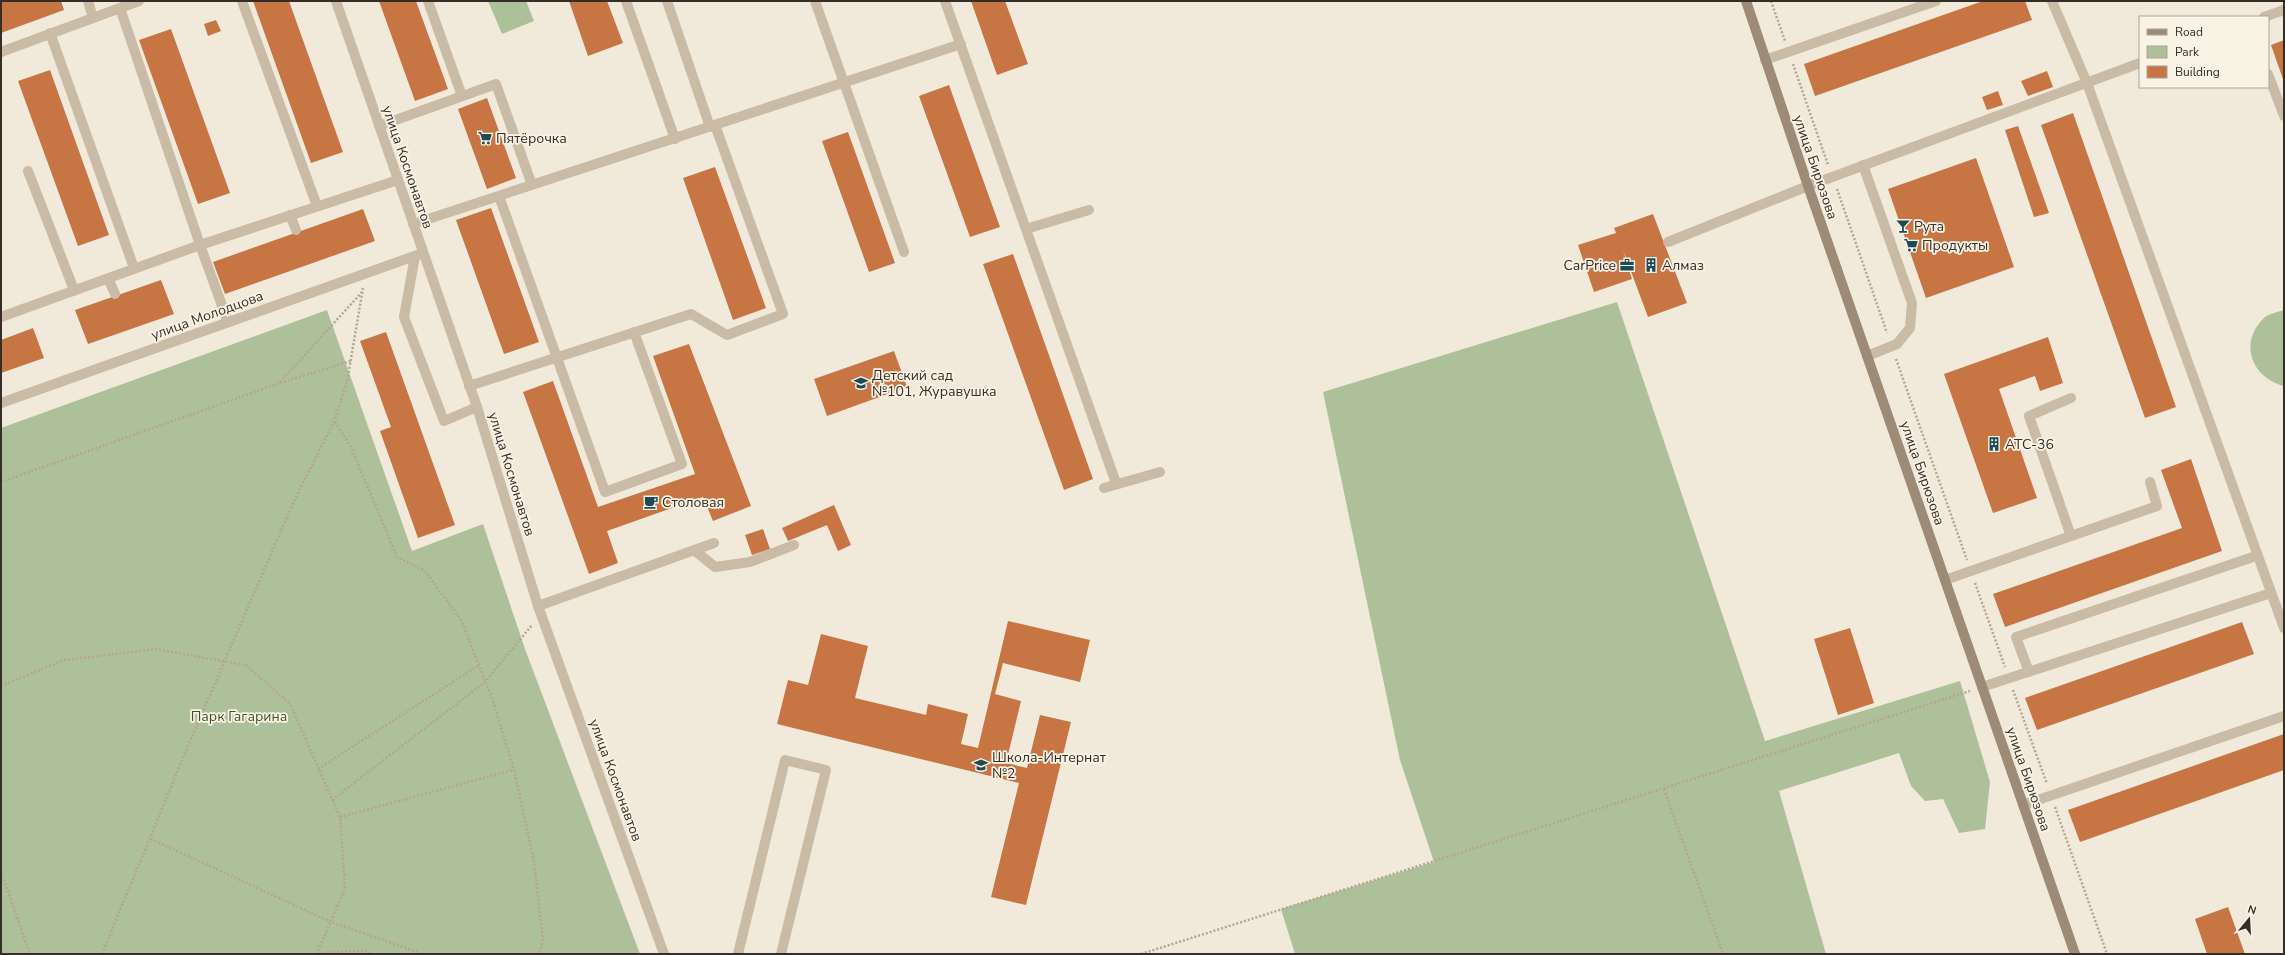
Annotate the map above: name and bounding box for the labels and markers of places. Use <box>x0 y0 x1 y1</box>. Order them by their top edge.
place label: Пятёрочка <box>496 129 567 148</box>
supermarket icon: Пятёрочка <box>477 130 493 146</box>
place label: Рута <box>1914 217 1944 236</box>
bar icon: Рута <box>1895 218 1911 234</box>
place label: Продукты <box>1922 236 1988 255</box>
supermarket icon: Продукты <box>1903 237 1919 253</box>
place label: CarPrice <box>1564 256 1616 275</box>
place label: Алмаз <box>1662 256 1704 275</box>
office icon: CarPrice <box>1619 257 1635 273</box>
building icon: Алмаз <box>1643 257 1659 273</box>
place label: Детский сад №101, Журавушка <box>872 366 997 401</box>
school or university icon: Детский сад №101, Журавушка <box>853 375 869 391</box>
place label: АТС-36 <box>2005 435 2054 454</box>
building icon: АТС-36 <box>1986 436 2002 452</box>
place label: Столовая <box>662 493 724 512</box>
cafe icon: Столовая <box>643 494 659 510</box>
place label: Школа-Интернат №2 <box>992 748 1107 783</box>
school or university icon: Школа-Интернат №2 <box>973 757 989 773</box>

